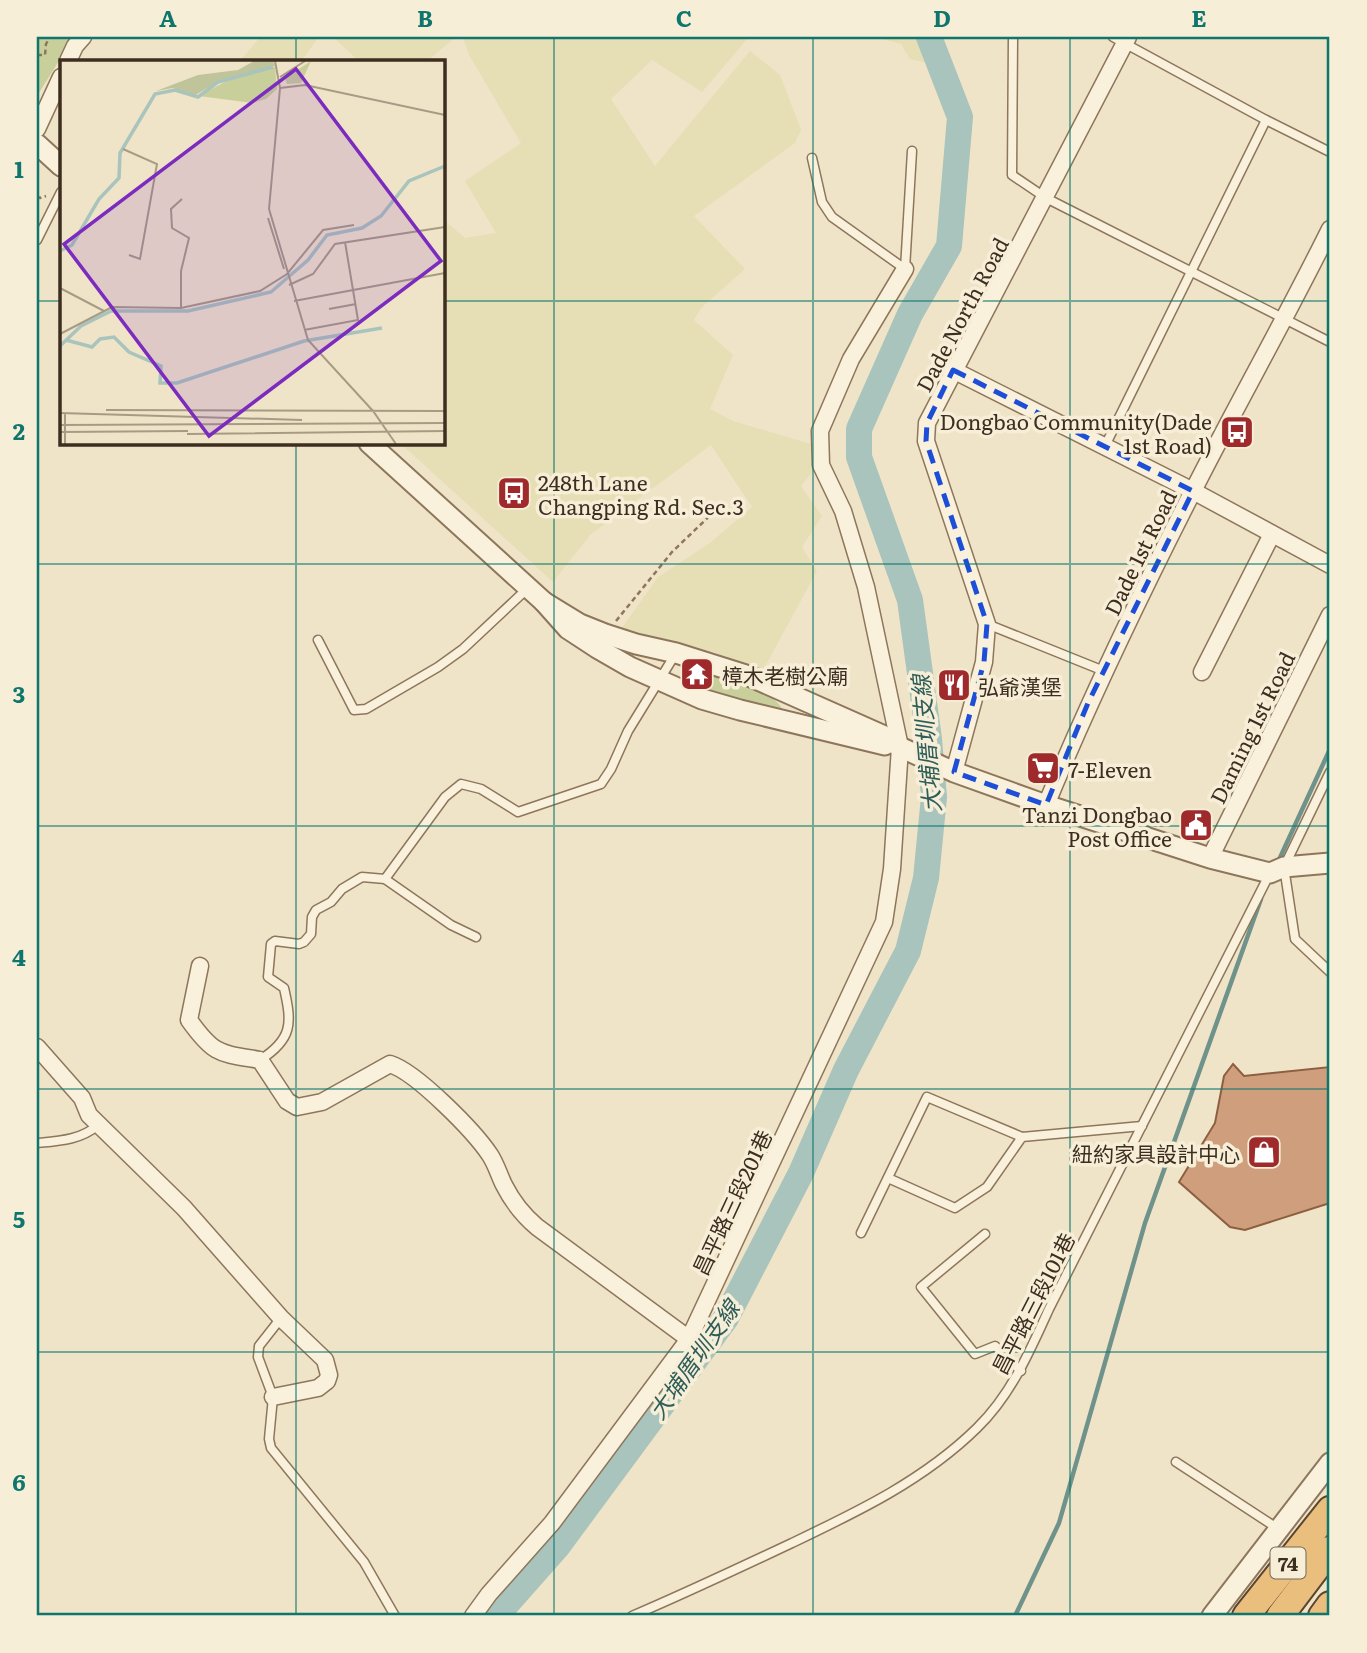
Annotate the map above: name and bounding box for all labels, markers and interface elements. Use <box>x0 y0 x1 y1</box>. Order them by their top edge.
text: A <box>159 0 177 34</box>
text: B <box>417 0 433 34</box>
text: C <box>676 0 692 34</box>
text: D <box>933 0 951 34</box>
text: E <box>1191 0 1207 34</box>
inset map <box>60 60 444 444</box>
text: 1 <box>14 151 24 185</box>
street label: Dade North Road <box>907 231 1015 397</box>
place label: Dongbao Community(Dade 1st Road) <box>939 405 1212 460</box>
text: 2 <box>13 413 25 447</box>
bus stop icon: Dongbao Community(Dade 1st Road) <box>1218 413 1256 451</box>
place label: 248th Lane Changping Rd. Sec.3 <box>538 466 744 521</box>
bus stop icon: 248th Lane Changping Rd. Sec.3 <box>495 474 533 512</box>
street label: Dade 1st Road <box>1095 484 1183 620</box>
street label: Daming 1st Road <box>1201 646 1301 808</box>
temple icon: 樟木老樹公廟 <box>678 655 716 693</box>
place label: 樟木老樹公廟 <box>722 659 848 690</box>
restaurant icon: 弘爺漢堡 <box>935 666 973 704</box>
place label: 弘爺漢堡 <box>978 670 1062 701</box>
water label: 大埔厝圳支線 <box>902 671 948 814</box>
text: 3 <box>13 676 25 710</box>
supermarket icon: 7-Eleven <box>1024 749 1062 787</box>
place label: 7-Eleven <box>1068 753 1152 784</box>
place label: Tanzi Dongbao Post Office <box>1022 798 1172 853</box>
public building icon: Tanzi Dongbao Post Office <box>1177 806 1215 844</box>
text: 4 <box>12 939 26 973</box>
street label: 昌平路三段201巷 <box>684 1124 778 1280</box>
shop icon: 紐約家具設計中心 <box>1245 1133 1283 1171</box>
place label: 紐約家具設計中心 <box>1072 1137 1240 1168</box>
text: 5 <box>13 1201 25 1235</box>
street label: 昌平路三段101巷 <box>983 1227 1081 1379</box>
water label: 大埔厝圳支線 <box>639 1290 748 1425</box>
text: 6 <box>12 1464 26 1498</box>
road number: 74 <box>1270 1548 1306 1578</box>

